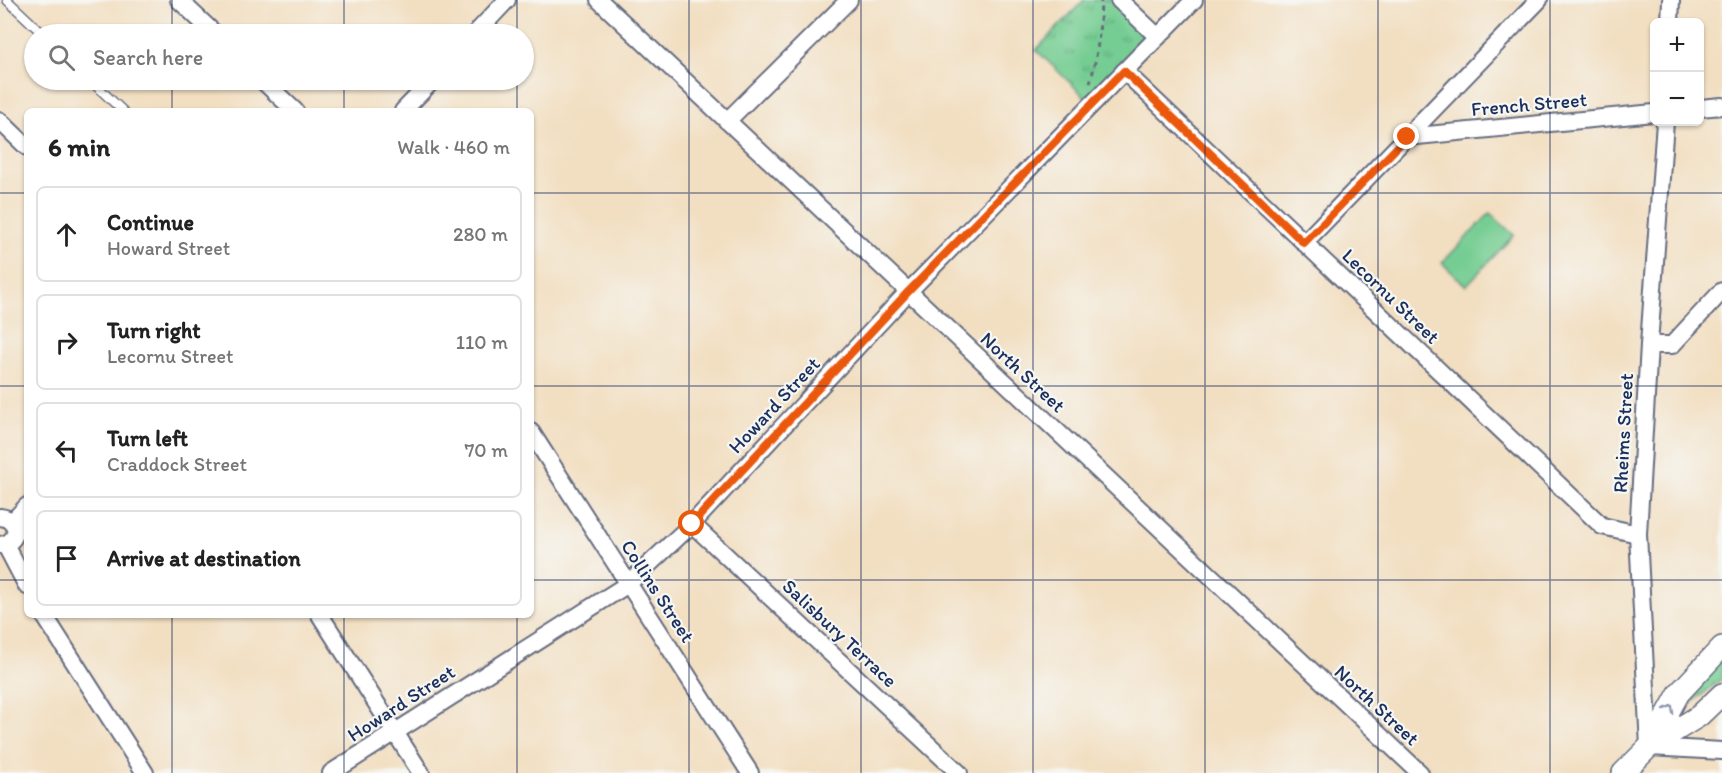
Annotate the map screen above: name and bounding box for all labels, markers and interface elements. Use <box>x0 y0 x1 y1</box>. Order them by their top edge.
map controls <box>1650 18 1704 126</box>
button: + <box>1650 18 1704 72</box>
search box <box>24 24 534 90</box>
icon: search <box>45 41 78 74</box>
text: Search here <box>93 44 203 71</box>
button: − <box>1650 72 1704 126</box>
street label: French Street <box>1470 87 1588 121</box>
route end <box>1393 123 1419 149</box>
text: 6 min <box>48 131 110 163</box>
text: Walk · 460 m <box>397 135 510 159</box>
text: Continue <box>107 209 194 236</box>
icon: ahead <box>50 218 83 251</box>
text: 280 m <box>453 222 508 246</box>
text: Howard Street <box>107 236 230 260</box>
street label: Lecornu Street <box>1337 243 1445 349</box>
text: Turn right <box>107 317 201 344</box>
icon: right <box>50 326 83 359</box>
street label: North Street <box>976 327 1070 417</box>
text: 110 m <box>456 330 508 354</box>
text: Lecornu Street <box>107 344 234 368</box>
street label: Howard Street <box>723 352 825 458</box>
street label: Rheims Street <box>1608 372 1638 494</box>
text: Turn left <box>107 425 188 452</box>
icon: left <box>50 434 83 467</box>
text: 70 m <box>464 438 508 462</box>
text: Craddock Street <box>107 452 247 476</box>
route start <box>678 510 704 536</box>
street label: Collins Street <box>616 535 700 647</box>
icon: arrive <box>50 542 83 575</box>
text: Arrive at destination <box>107 545 301 572</box>
street label: Salisbury Terrace <box>778 574 902 692</box>
street label: Howard Street <box>343 659 459 747</box>
street label: North Street <box>1330 660 1424 750</box>
one-way arrow <box>1663 705 1674 716</box>

